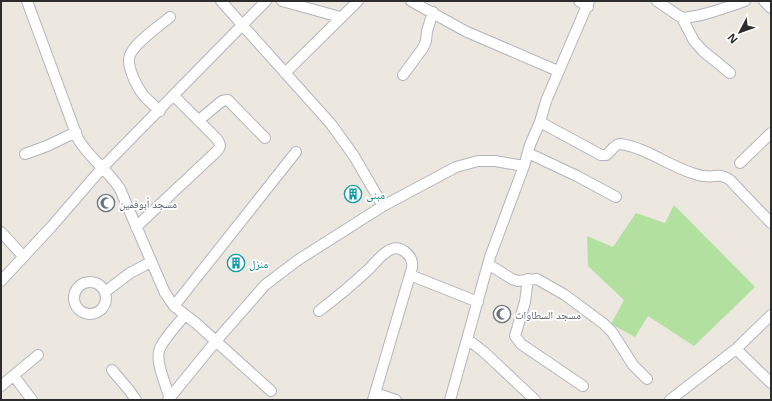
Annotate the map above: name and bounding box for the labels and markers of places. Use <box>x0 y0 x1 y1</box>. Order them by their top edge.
building icon: مبنى <box>343 184 363 204</box>
place label: مبنى <box>366 187 385 202</box>
mosque icon: مسجد أبوفمين <box>96 193 116 213</box>
place label: مسجد أبوفمين <box>119 196 177 211</box>
building icon: منزل <box>226 253 246 273</box>
place label: منزل <box>249 256 268 271</box>
mosque icon: مسجد السطاوات <box>492 304 512 324</box>
place label: مسجد السطاوات <box>515 307 581 322</box>

